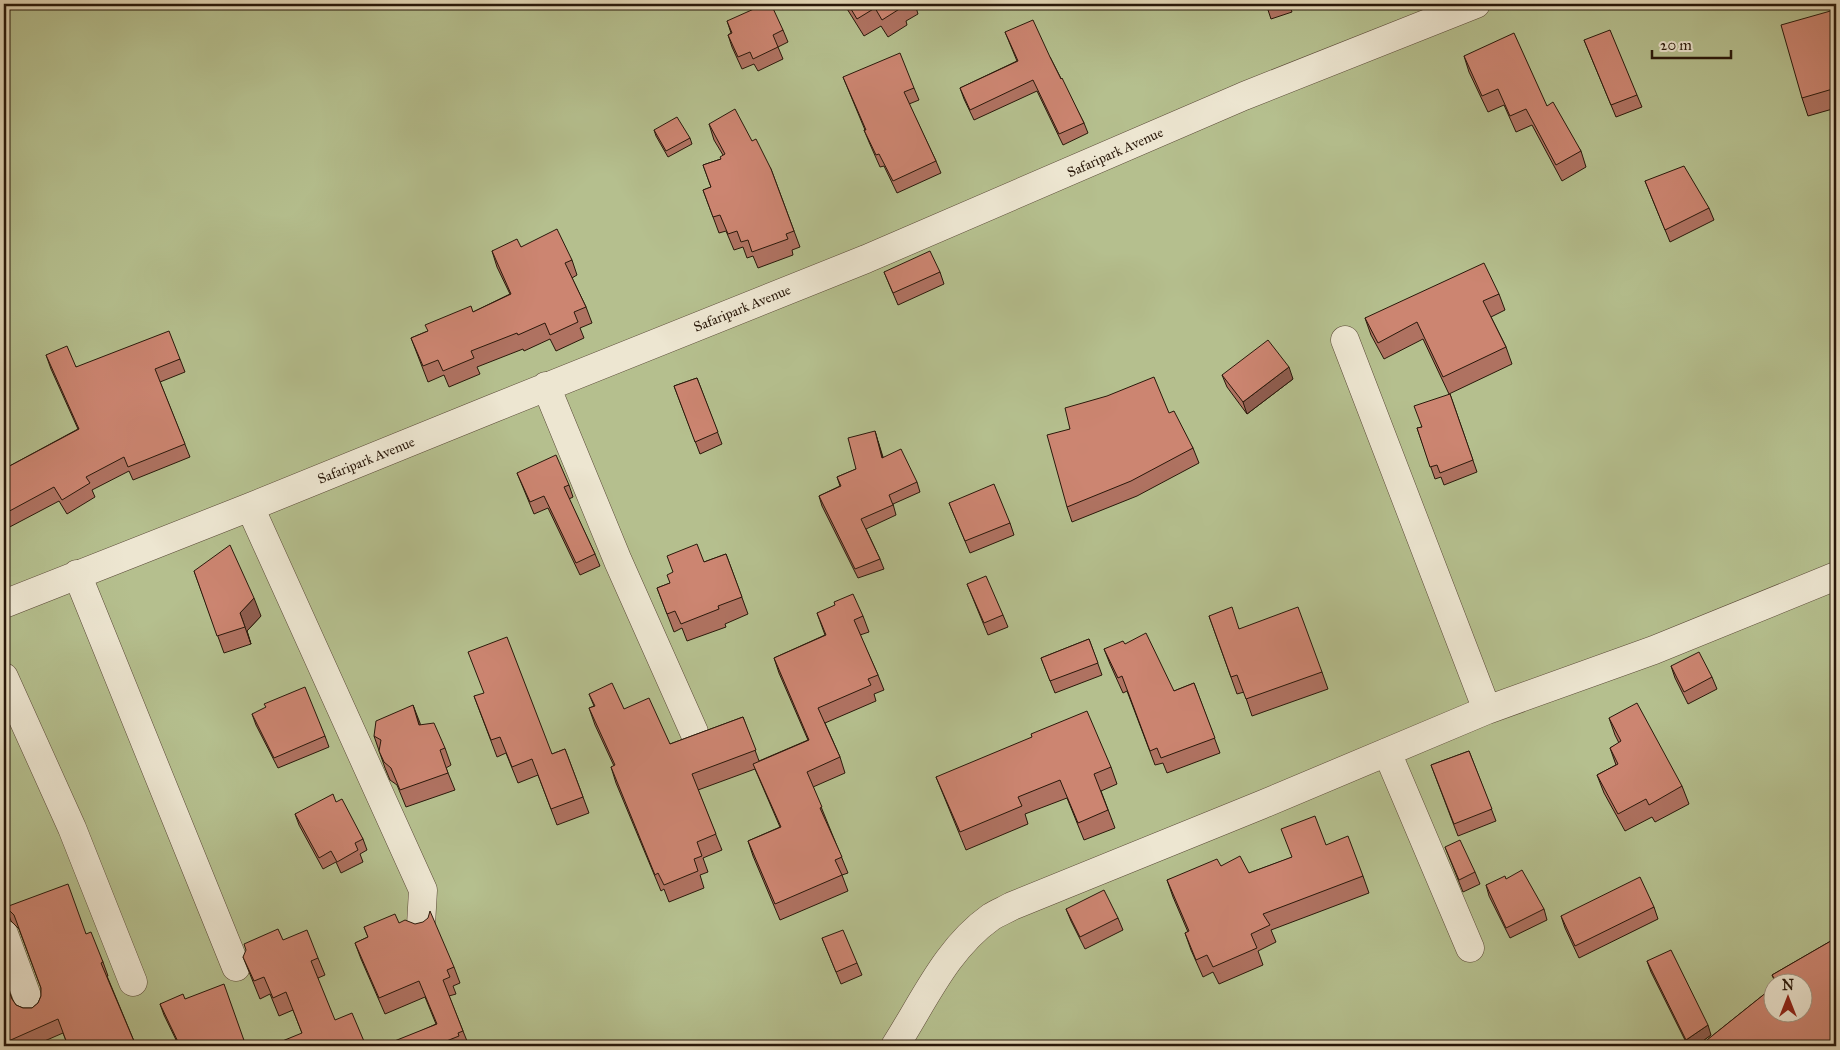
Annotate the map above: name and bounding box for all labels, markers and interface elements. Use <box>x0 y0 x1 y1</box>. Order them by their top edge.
scale bar <box>1652 28 1731 60</box>
text: 20 m <box>1660 36 1692 54</box>
street label: Safaripark Avenue <box>1065 124 1166 181</box>
street label: Safaripark Avenue <box>691 281 793 336</box>
street label: Safaripark Avenue <box>315 433 417 488</box>
north arrow <box>1762 972 1812 1022</box>
text: N <box>1782 977 1794 994</box>

